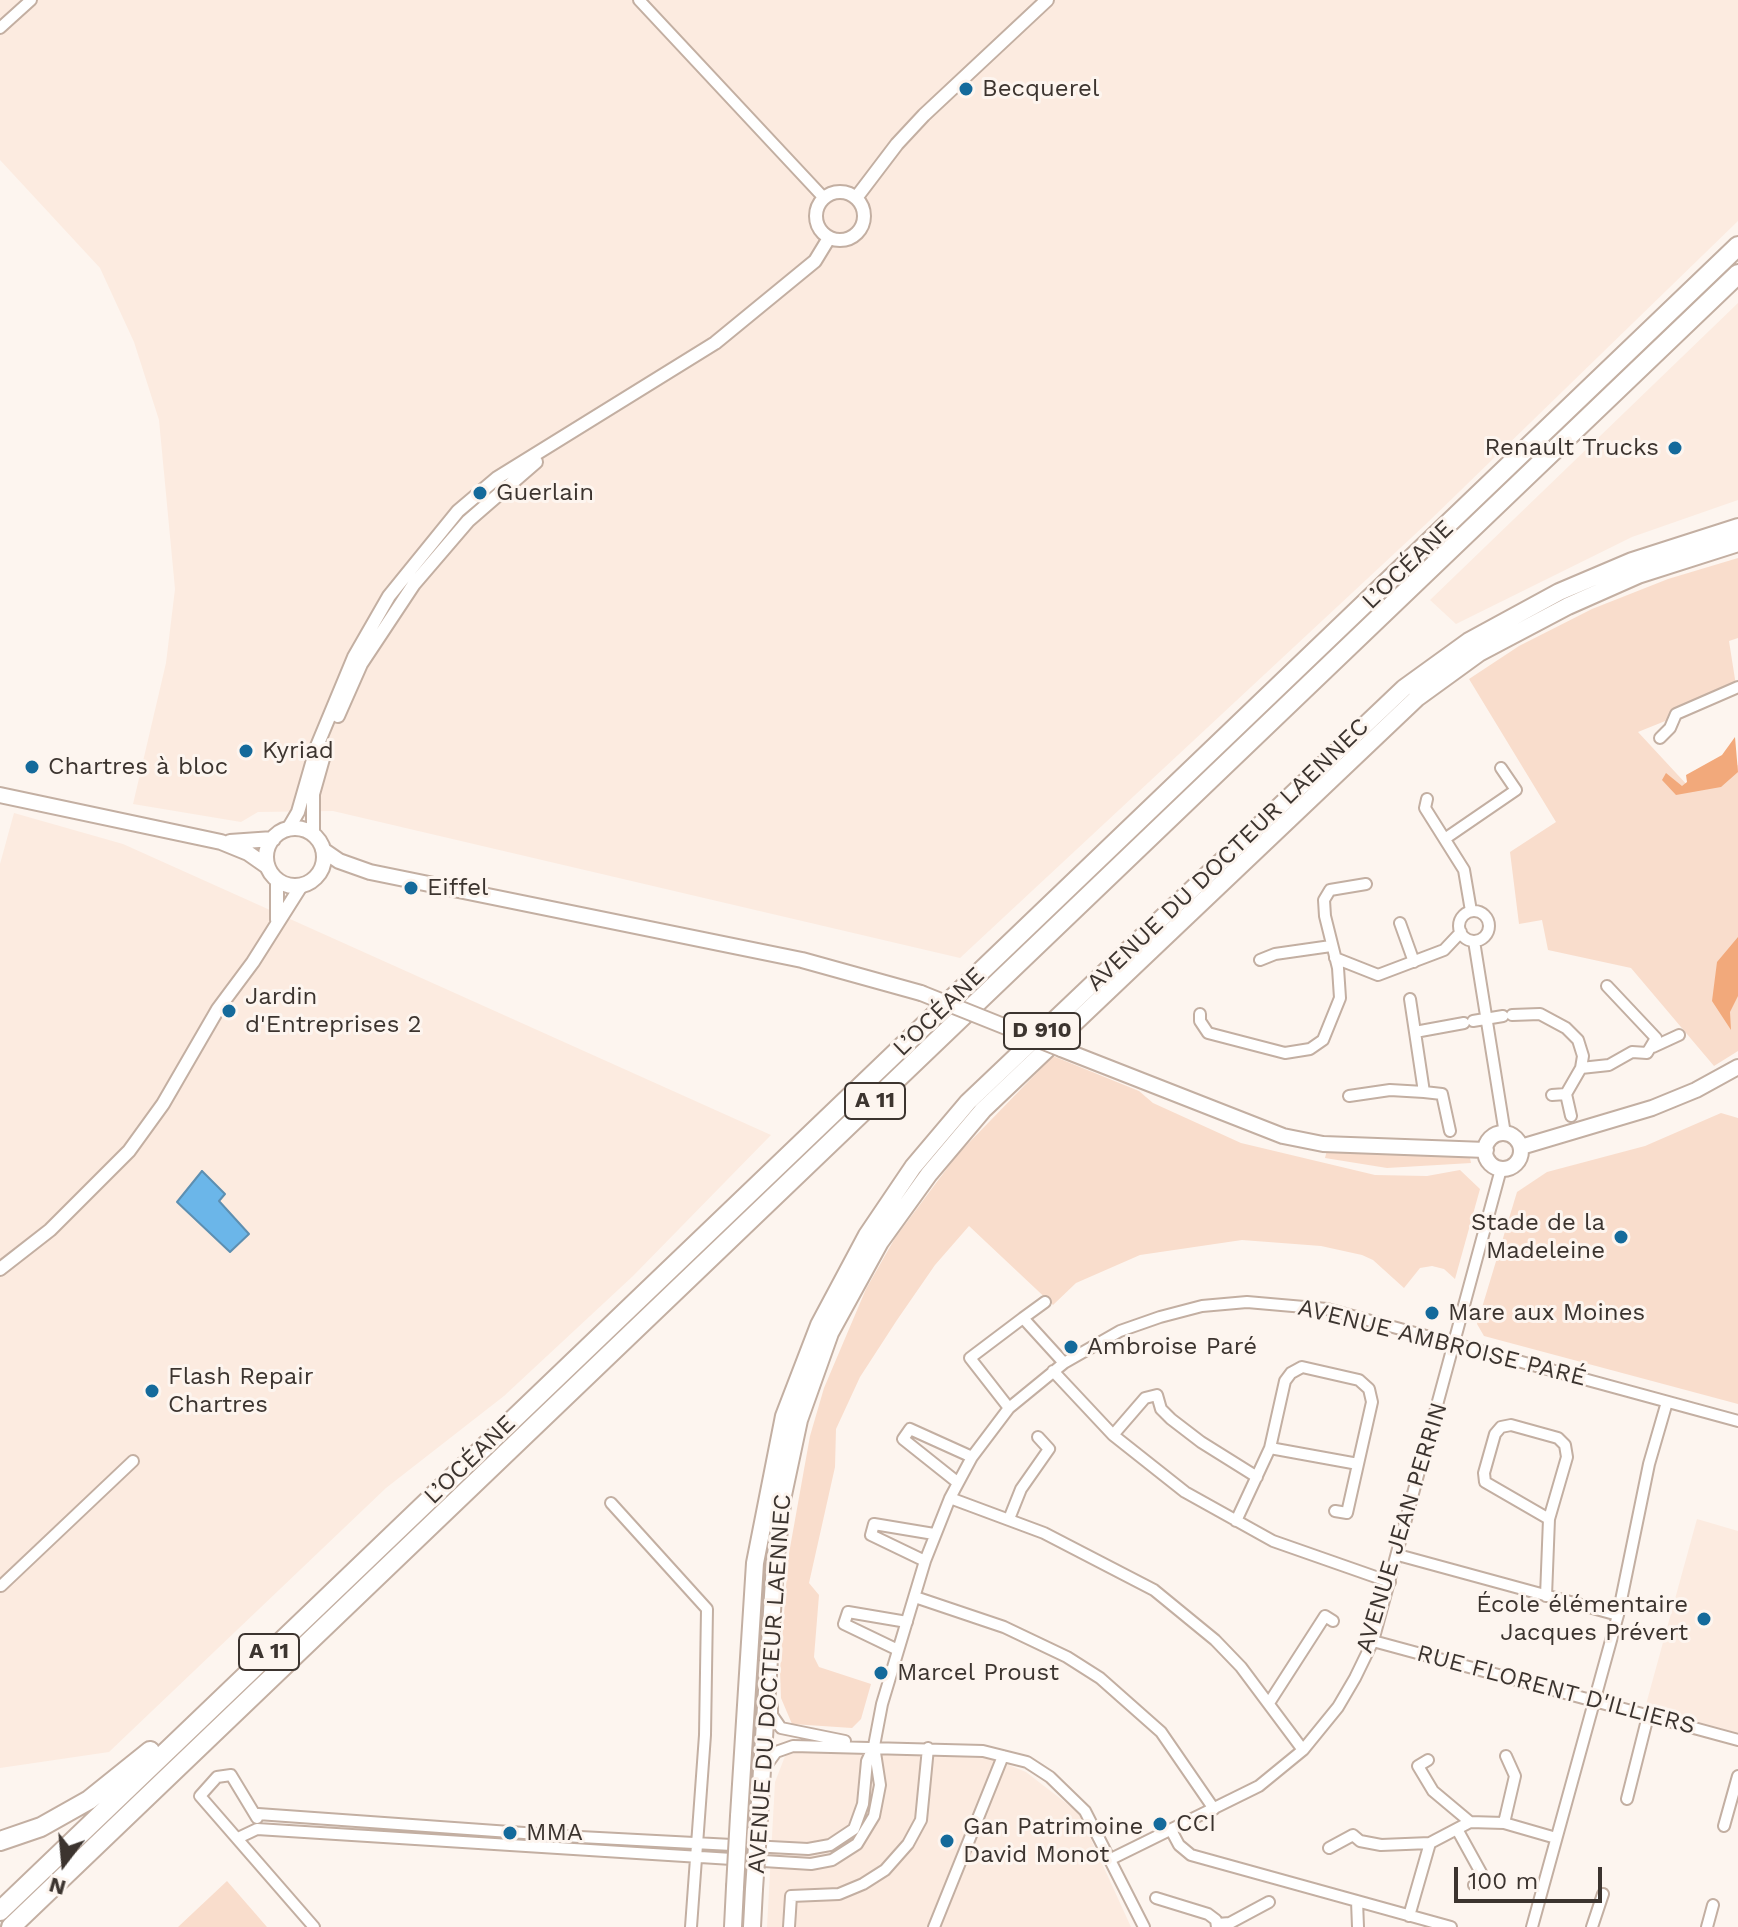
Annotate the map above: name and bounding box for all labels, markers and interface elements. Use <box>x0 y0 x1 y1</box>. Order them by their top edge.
place label: Becquerel <box>982 75 1099 103</box>
marker: Becquerel <box>957 80 975 98</box>
place label: Renault Trucks <box>1484 434 1659 462</box>
marker: Renault Trucks <box>1666 439 1684 457</box>
place label: Guerlain <box>496 479 594 507</box>
marker: Guerlain <box>471 484 489 502</box>
street label: L’OCÉANE <box>1356 514 1460 616</box>
street label: AVENUE DU DOCTEUR LAENNEC <box>1081 712 1375 998</box>
place label: Kyriad <box>262 737 334 765</box>
marker: Kyriad <box>237 742 255 760</box>
place label: Chartres à bloc <box>48 753 228 781</box>
marker: Chartres à bloc <box>23 758 41 776</box>
place label: Eiffel <box>427 874 488 902</box>
marker: Eiffel <box>402 879 420 897</box>
street label: L’OCÉANE <box>887 961 991 1063</box>
place label: Jardin d'Entreprises 2 <box>245 983 422 1039</box>
marker: Jardin d'Entreprises 2 <box>220 1002 238 1020</box>
road number: D 910 <box>1004 1013 1080 1049</box>
road number: A 11 <box>845 1083 905 1119</box>
place label: Stade de la Madeleine <box>1471 1209 1605 1265</box>
marker: Stade de la Madeleine <box>1612 1228 1630 1246</box>
street label: AVENUE AMBROISE PARÉ <box>1295 1293 1589 1393</box>
place label: Mare aux Moines <box>1448 1299 1645 1327</box>
marker: Mare aux Moines <box>1423 1304 1441 1322</box>
place label: Ambroise Paré <box>1087 1333 1257 1361</box>
marker: Ambroise Paré <box>1062 1338 1080 1356</box>
place label: Flash Repair Chartres <box>168 1363 313 1419</box>
marker: Flash Repair Chartres <box>143 1382 161 1400</box>
street label: AVENUE JEAN PERRIN <box>1350 1399 1454 1657</box>
street label: L’OCÉANE <box>418 1409 522 1511</box>
street label: AVENUE DU DOCTEUR LAENNEC <box>742 1493 798 1875</box>
place label: École élémentaire Jacques Prévert <box>1476 1591 1688 1647</box>
marker: École élémentaire Jacques Prévert <box>1695 1610 1713 1628</box>
road number: A 11 <box>239 1634 299 1670</box>
street label: RUE FLORENT D'ILLIERS <box>1414 1639 1698 1741</box>
place label: Marcel Proust <box>897 1659 1059 1687</box>
marker: Marcel Proust <box>872 1664 890 1682</box>
place label: CCI <box>1176 1810 1216 1838</box>
place label: Gan Patrimoine David Monot <box>963 1813 1143 1869</box>
marker: CCI <box>1151 1815 1169 1833</box>
place label: MMA <box>526 1819 583 1847</box>
north arrow <box>24 1823 104 1903</box>
marker: MMA <box>501 1824 519 1842</box>
marker: Gan Patrimoine David Monot <box>938 1832 956 1850</box>
scale bar <box>1458 1851 1606 1901</box>
text: 100 m <box>1468 1867 1538 1895</box>
text: N <box>46 1872 69 1901</box>

